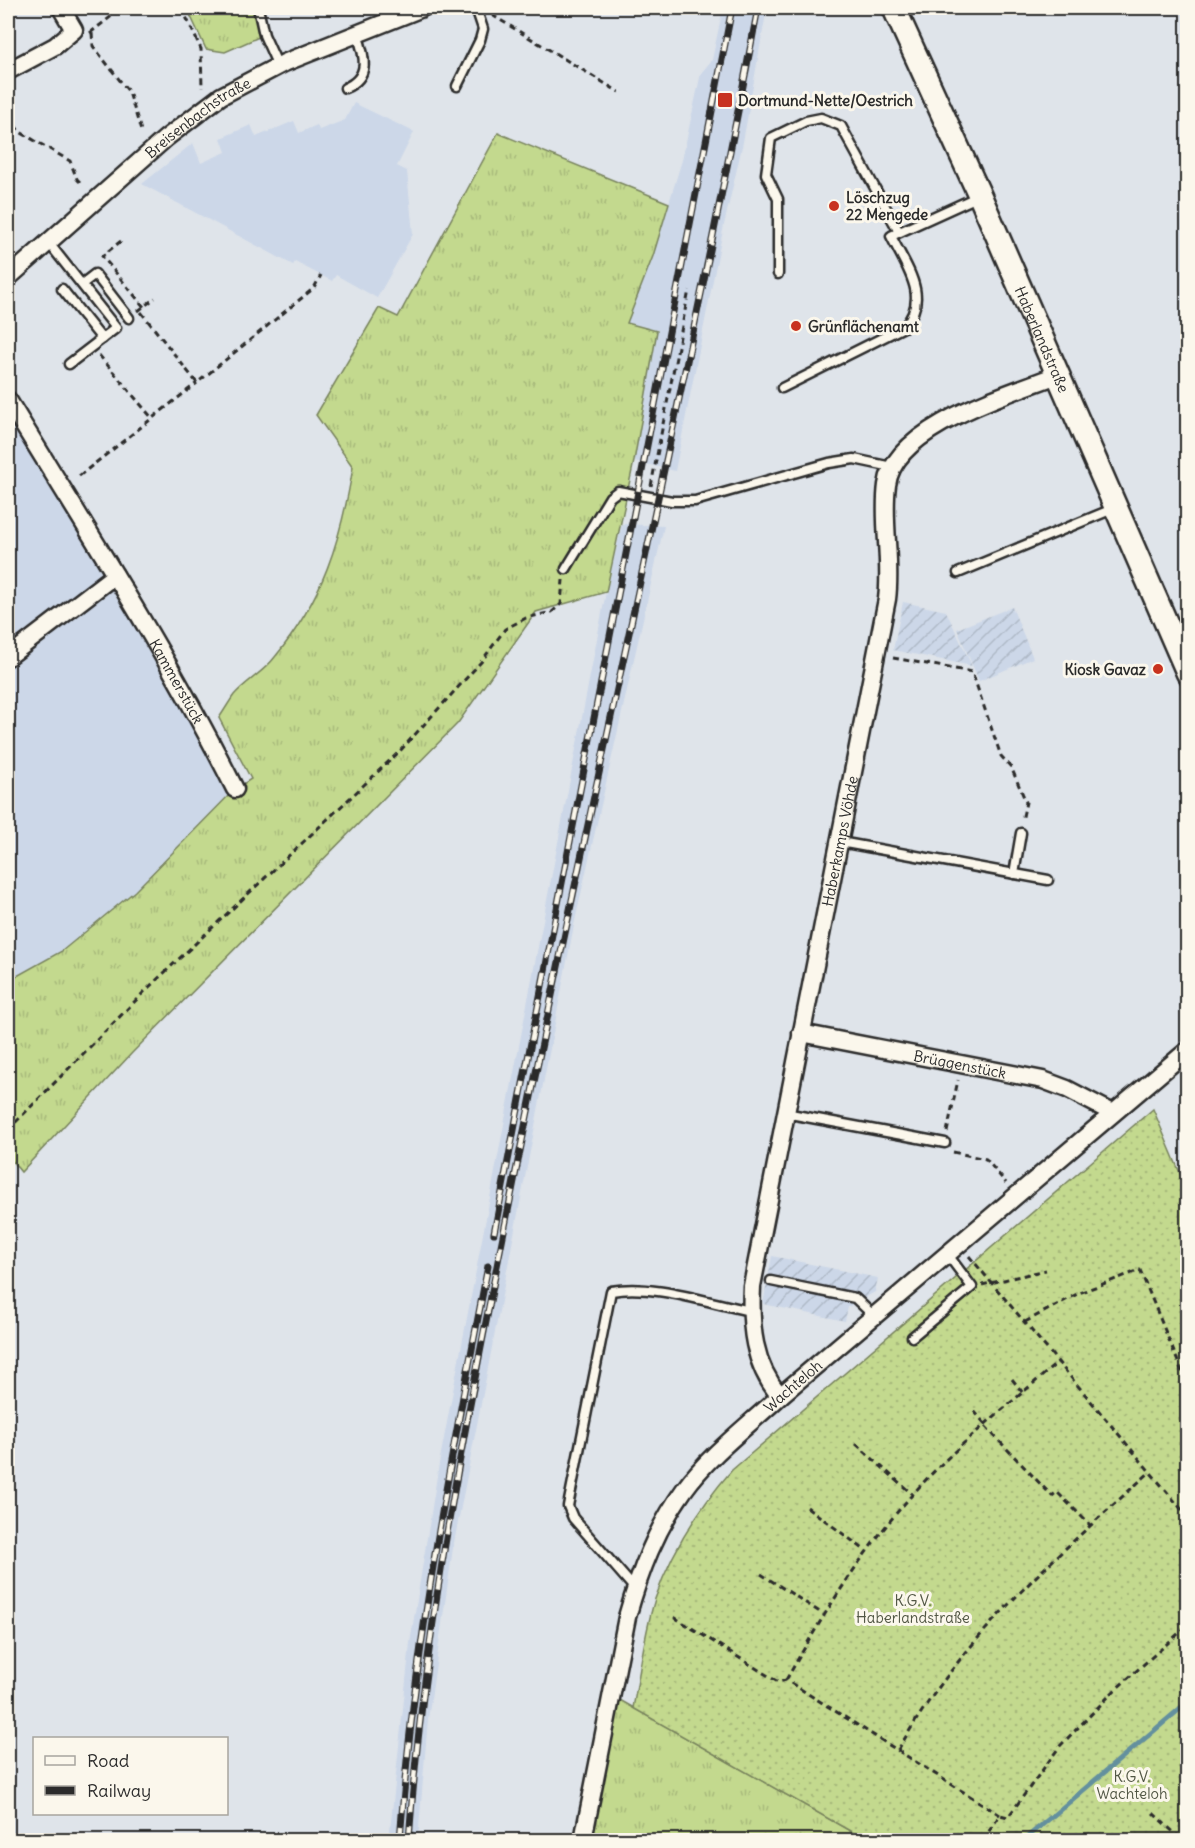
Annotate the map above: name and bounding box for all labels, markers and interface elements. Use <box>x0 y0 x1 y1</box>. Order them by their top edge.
street label: Breisenbachstraße <box>141 73 254 162</box>
marker: Dortmund-Nette/Oestrich <box>716 91 734 109</box>
place label: Dortmund-Nette/Oestrich <box>738 91 913 110</box>
place label: Löschzug 22 Mengede <box>846 188 928 225</box>
marker: Löschzug 22 Mengede <box>827 199 841 213</box>
street label: Haberlandstraße <box>1011 283 1074 395</box>
place label: Grünflächenamt <box>808 317 920 336</box>
marker: Grünflächenamt <box>789 319 803 333</box>
street label: Kammerstück <box>146 635 209 727</box>
place label: Kiosk Gavaz <box>1065 660 1146 679</box>
marker: Kiosk Gavaz <box>1151 662 1165 676</box>
street label: Haberkamps Vöhde <box>817 774 862 908</box>
street label: Brüggenstück <box>912 1046 1008 1082</box>
street label: Wachteloh <box>759 1355 826 1416</box>
park label: K.G.V. Haberlandstraße <box>856 1591 970 1627</box>
legend <box>33 1737 228 1815</box>
text: Road <box>87 1749 130 1772</box>
park label: K.G.V. Wachteloh <box>1096 1767 1168 1803</box>
text: Railway <box>87 1779 151 1802</box>

